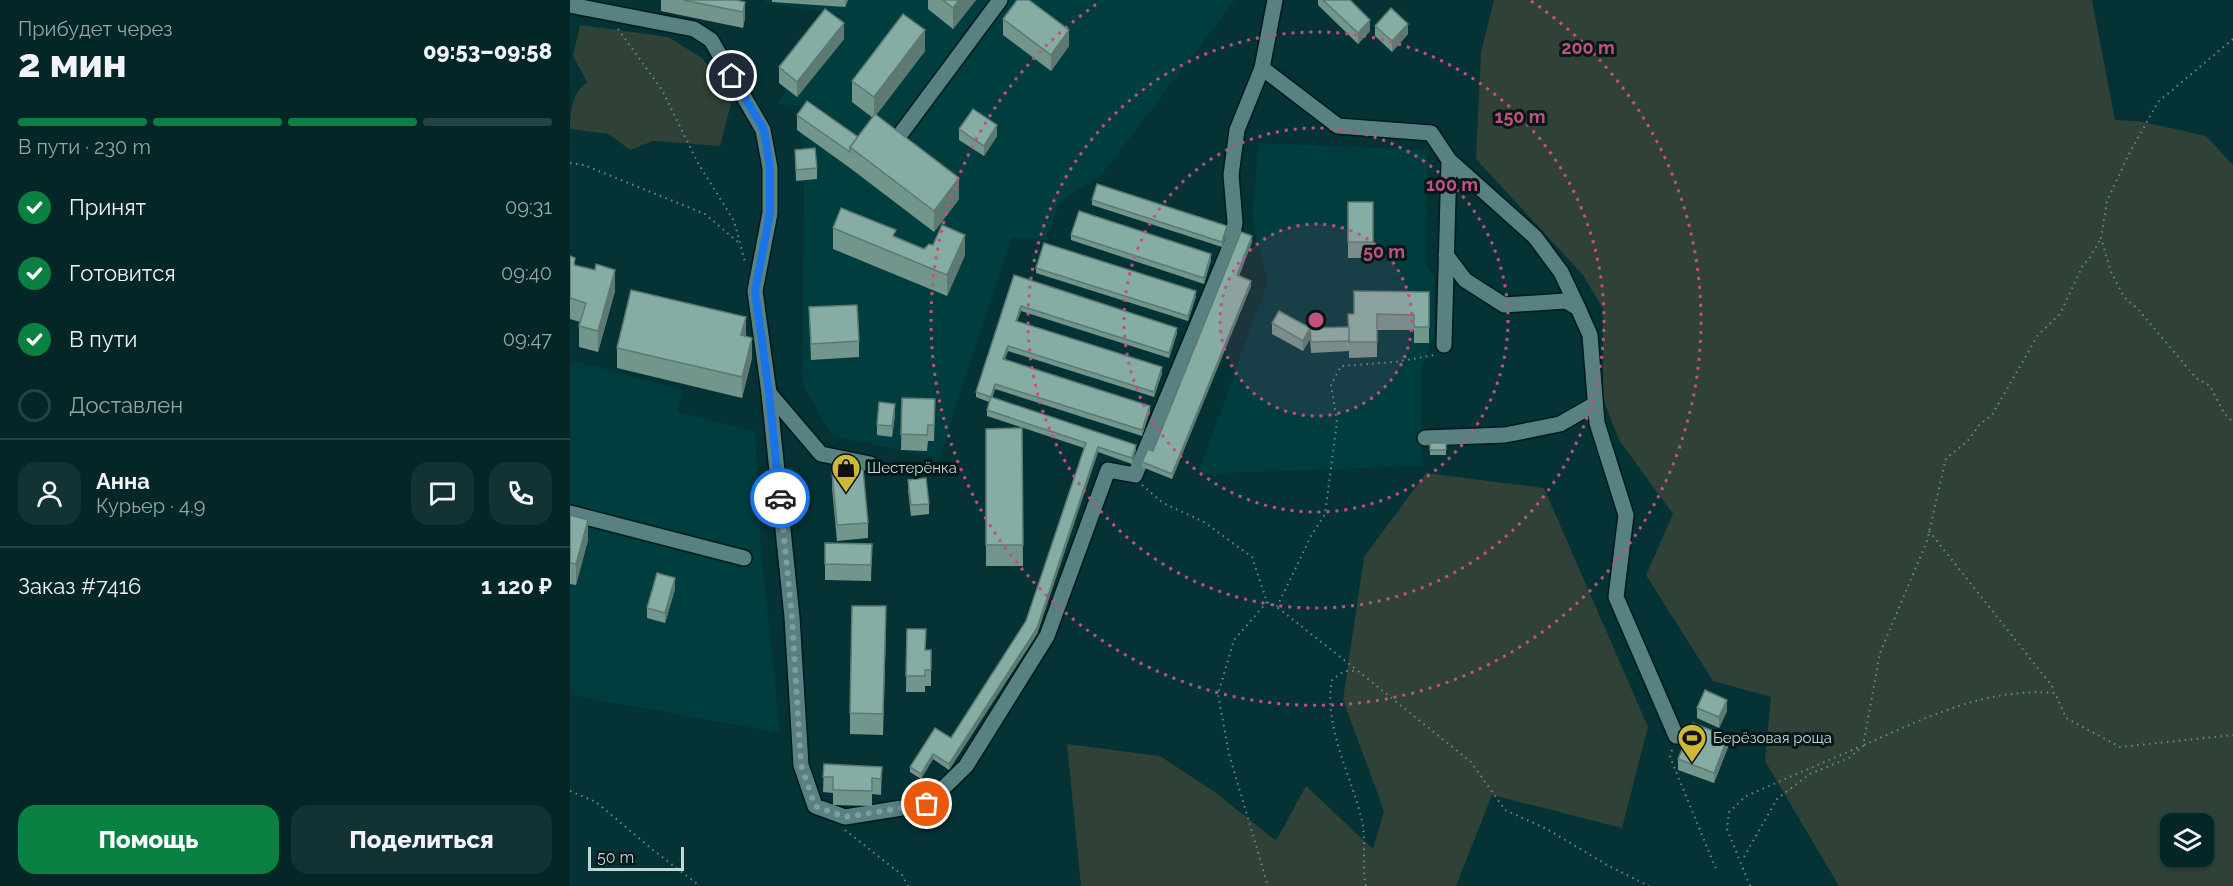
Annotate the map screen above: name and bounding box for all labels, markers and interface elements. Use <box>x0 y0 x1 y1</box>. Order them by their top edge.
text: Прибудет через <box>18 17 172 41</box>
text: 200 m <box>1561 37 1615 58</box>
text: 09:53–09:58 <box>423 38 552 64</box>
text: 2 мин <box>18 40 127 86</box>
pin <box>706 50 757 101</box>
icon: home <box>715 59 748 92</box>
text: 150 m <box>1495 106 1546 127</box>
text: В пути · 230 m <box>18 135 151 159</box>
text: 100 m <box>1426 174 1478 195</box>
icon: check <box>18 191 51 224</box>
text: Принят <box>69 194 146 220</box>
text: 09:31 <box>505 195 552 219</box>
text: 50 m <box>1363 241 1405 262</box>
icon: check <box>18 257 51 290</box>
text: Готовится <box>69 260 176 286</box>
text: 09:40 <box>501 261 552 285</box>
centre of rings <box>1306 310 1326 330</box>
icon: check <box>18 323 51 356</box>
text: В пути <box>69 326 137 352</box>
text: 09:47 <box>503 327 552 351</box>
text: Доставлен <box>69 392 183 418</box>
shop icon: Шестерёнка <box>830 452 862 494</box>
place label: Шестерёнка <box>867 459 957 477</box>
button: person <box>18 462 81 525</box>
button: chat <box>411 462 474 525</box>
button: phone <box>489 462 552 525</box>
text: Анна <box>96 468 150 494</box>
courier <box>750 468 810 528</box>
icon: car <box>764 482 797 515</box>
text: Курьер · 4.9 <box>96 494 205 518</box>
text: Заказ #7416 <box>18 573 141 599</box>
text: 1 120 ₽ <box>481 573 552 599</box>
sports icon: Берёзовая роща <box>1676 722 1708 764</box>
place label: Берёзовая роща <box>1713 729 1832 747</box>
pin <box>901 778 952 829</box>
icon: bag <box>910 787 943 820</box>
button: Помощь <box>18 805 279 874</box>
button: Поделиться <box>291 805 552 874</box>
map controls <box>2160 813 2214 867</box>
button: layers <box>2160 813 2214 867</box>
scale bar <box>588 844 684 872</box>
text: 50 m <box>597 848 634 867</box>

